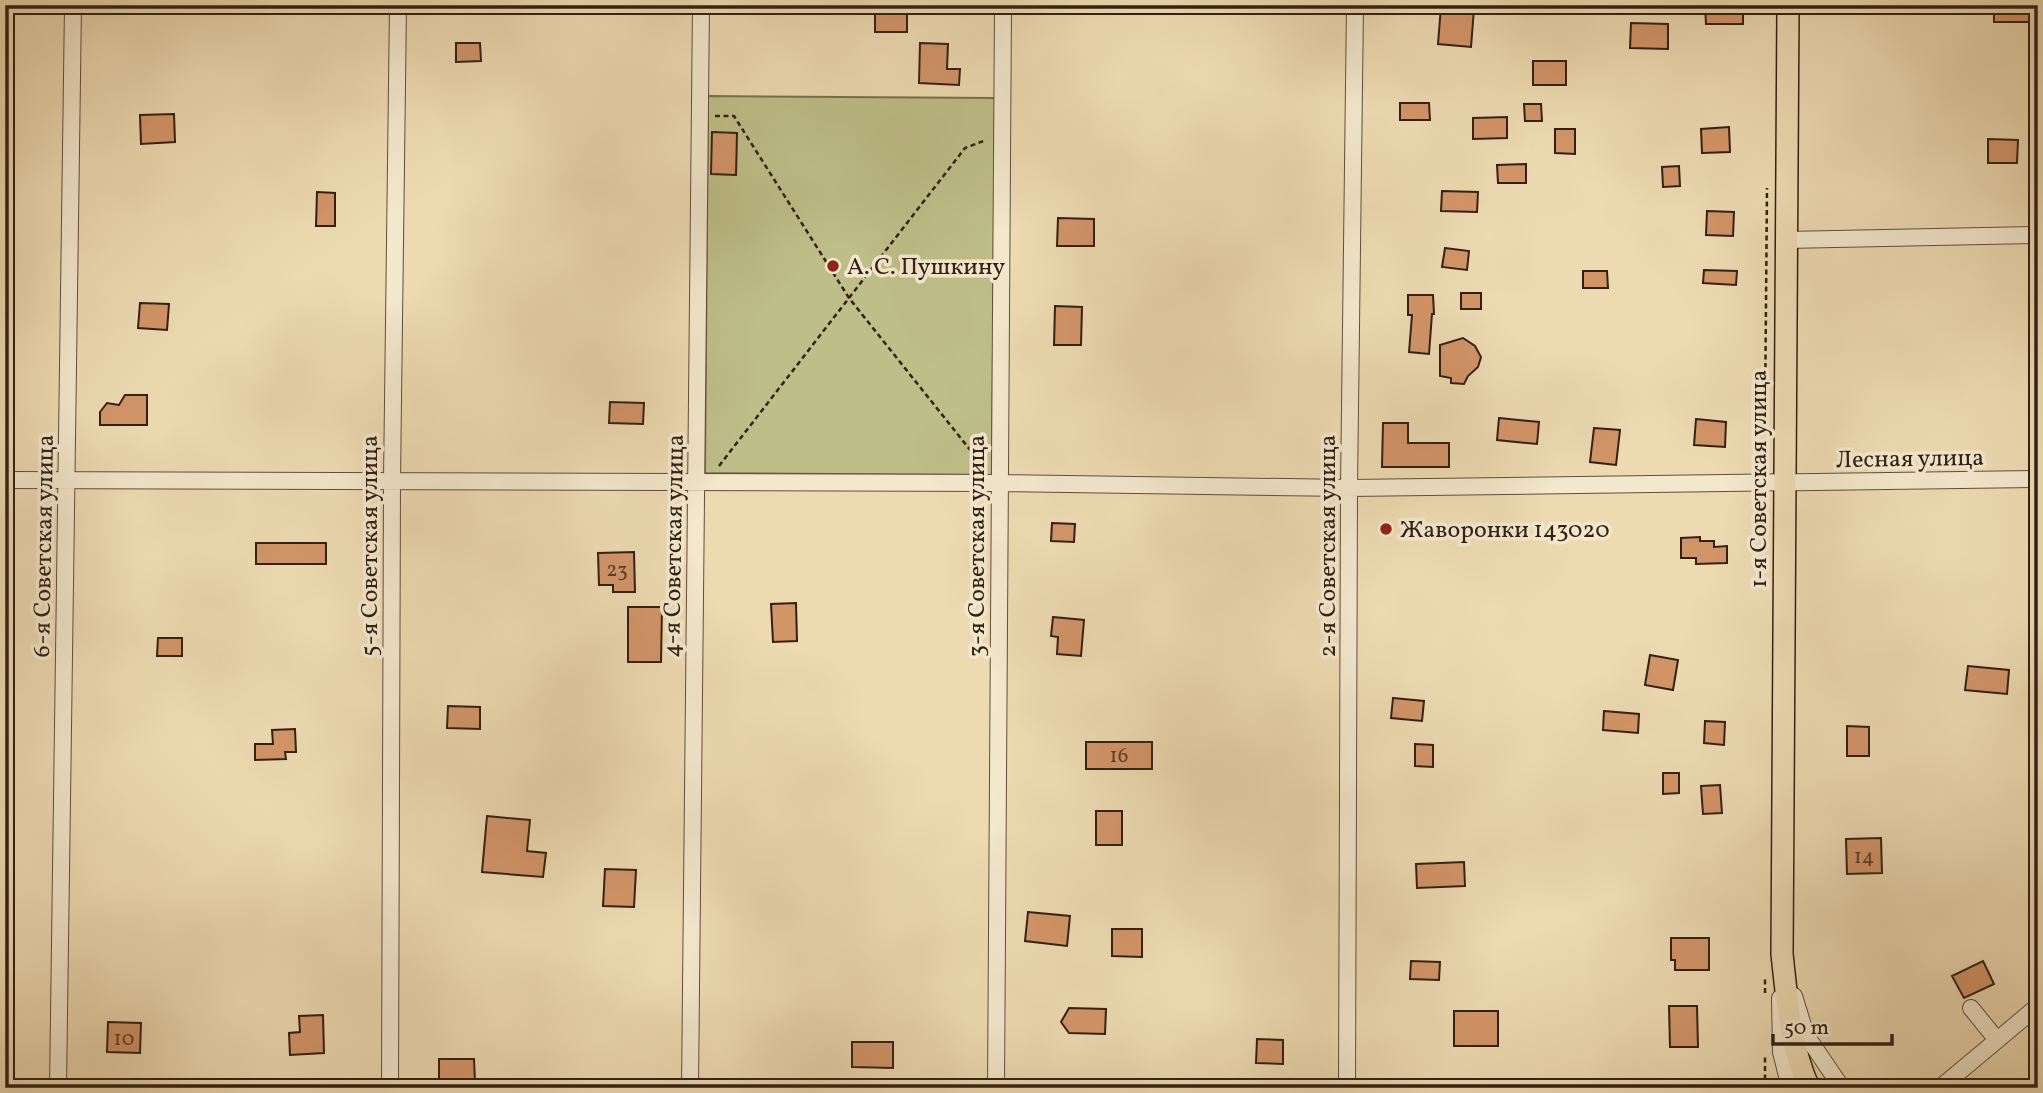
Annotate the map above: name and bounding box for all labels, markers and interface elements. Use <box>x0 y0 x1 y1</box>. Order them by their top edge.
place label: А. С. Пушкину <box>847 251 1005 285</box>
marker: А. С. Пушкину <box>825 258 841 274</box>
street label: 1-я Советская улица <box>1743 370 1777 588</box>
street label: 6-я Советская улица <box>26 434 64 658</box>
street label: 4-я Советская улица <box>656 434 694 658</box>
street label: 2-я Советская улица <box>1312 434 1346 658</box>
street label: 5-я Советская улица <box>354 435 388 657</box>
street label: 3-я Советская улица <box>961 435 995 657</box>
street label: Лесная улица <box>1836 442 1984 478</box>
place label: Жаворонки 143020 <box>1400 514 1610 548</box>
marker: Жаворонки 143020 <box>1378 521 1394 537</box>
house number: 23 <box>606 556 628 585</box>
house number: 16 <box>1110 742 1128 771</box>
house number: 14 <box>1854 843 1874 872</box>
scale bar <box>1773 1002 1892 1046</box>
text: 50 m <box>1784 1014 1829 1043</box>
house number: 10 <box>114 1025 134 1054</box>

